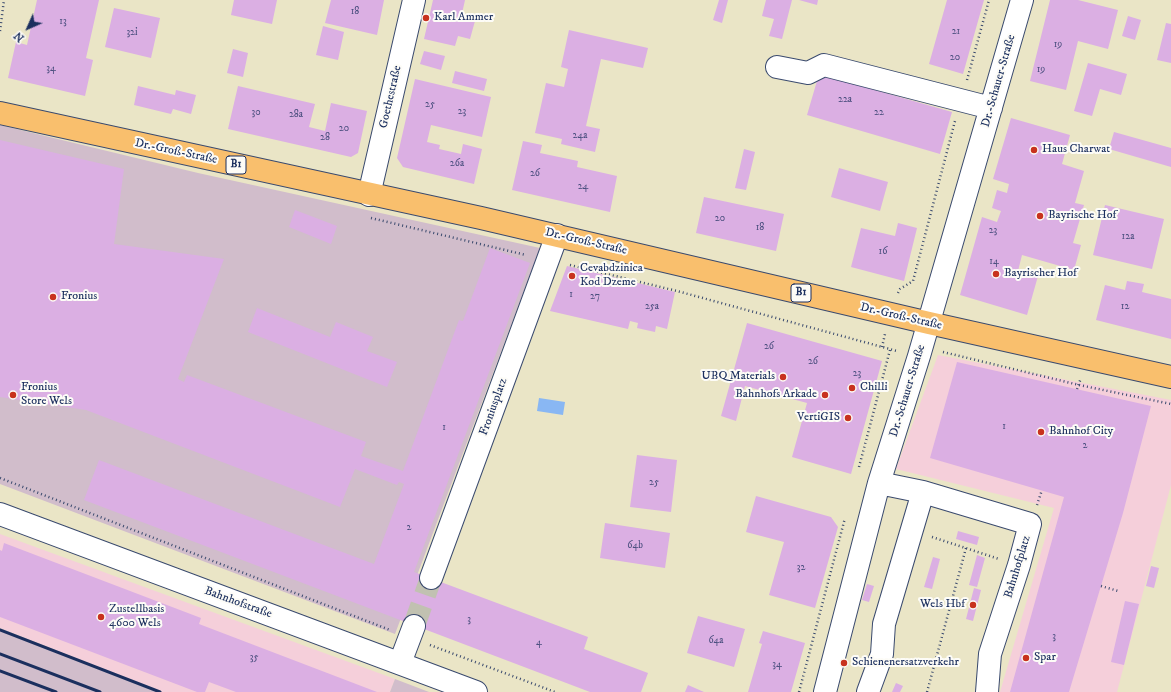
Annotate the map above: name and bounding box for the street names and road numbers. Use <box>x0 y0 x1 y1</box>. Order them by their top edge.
street label: Dr.-Schauer-Straße <box>979 33 1019 129</box>
street label: Goethestraße <box>377 64 405 130</box>
street label: Dr.-Groß-Straße <box>134 136 218 168</box>
road number: B1 <box>226 156 246 174</box>
street label: Dr.-Groß-Straße <box>544 226 628 258</box>
road number: B1 <box>791 284 811 302</box>
street label: Dr.-Groß-Straße <box>859 301 943 333</box>
street label: Dr.-Schauer-Straße <box>887 343 929 439</box>
street label: Froniusplatz <box>477 376 511 438</box>
street label: Bahnhofplatz <box>1002 534 1034 600</box>
street label: Bahnhofstraße <box>202 584 274 622</box>

